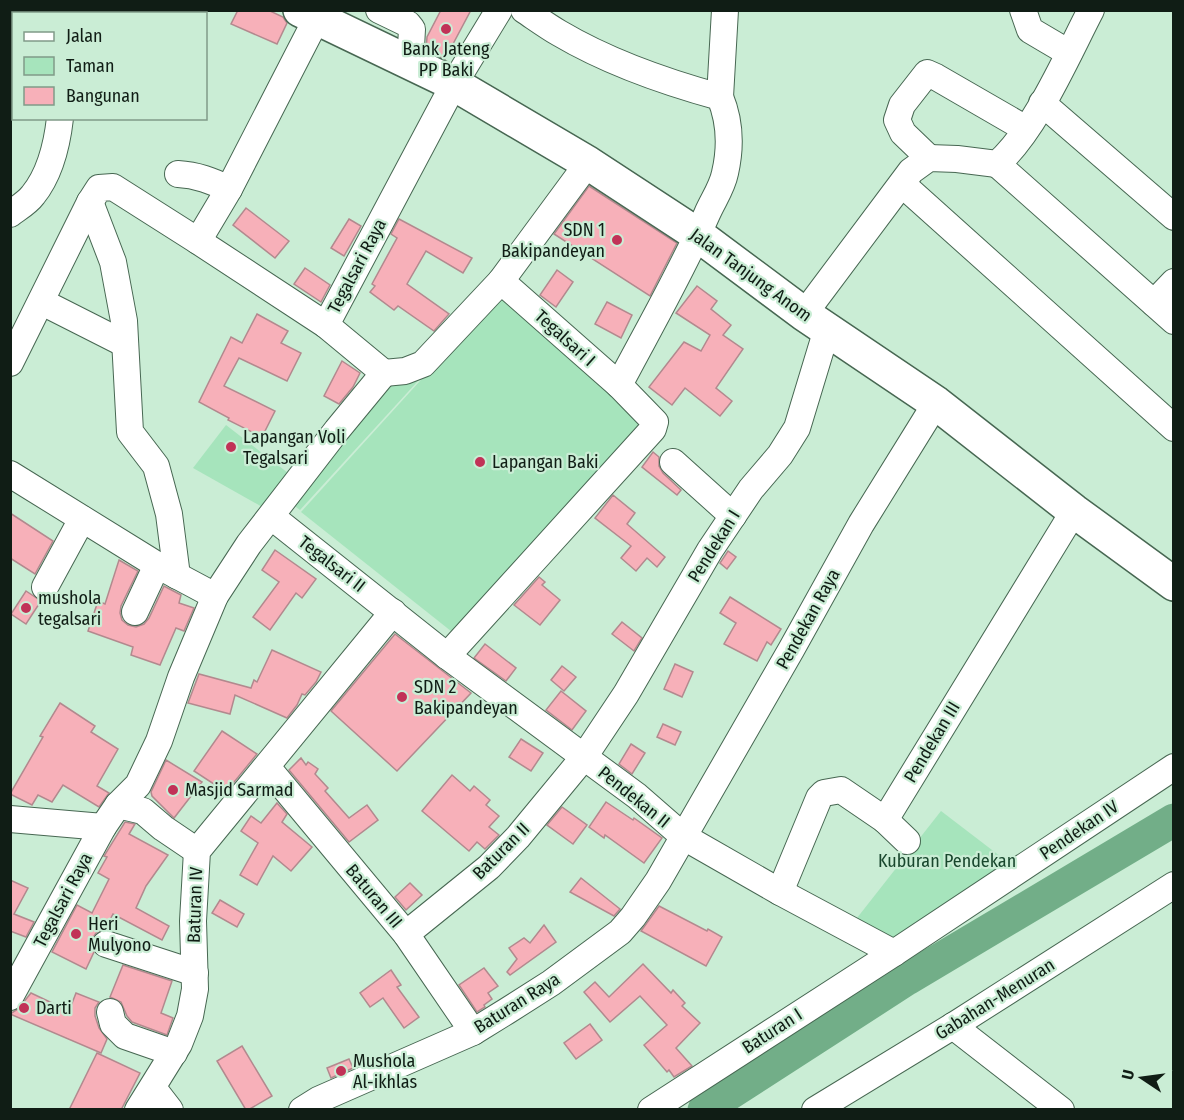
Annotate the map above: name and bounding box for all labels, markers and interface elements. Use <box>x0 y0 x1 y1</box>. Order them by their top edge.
legend <box>12 12 207 120</box>
marker: Bank Jateng PP Baki <box>439 22 453 36</box>
text: Jalan <box>66 25 103 47</box>
place label: Bank Jateng PP Baki <box>403 38 490 81</box>
text: Taman <box>66 55 114 77</box>
text: Bangunan <box>66 85 140 107</box>
street label: Tegalsari Raya <box>323 215 391 317</box>
place label: SDN 1 Bakipandeyan <box>501 219 605 262</box>
street label: Jalan Tanjung Anom <box>686 224 816 326</box>
marker: SDN 1 Bakipandeyan <box>610 233 624 247</box>
street label: Tegalsari I <box>530 305 600 371</box>
place label: Lapangan Voli Tegalsari <box>243 426 346 469</box>
marker: Lapangan Voli Tegalsari <box>224 440 238 454</box>
place label: Lapangan Baki <box>492 451 599 473</box>
marker: Lapangan Baki <box>473 455 487 469</box>
street label: Pendekan I <box>683 506 745 586</box>
street label: Tegalsari II <box>294 531 370 597</box>
street label: Pendekan Raya <box>771 565 845 673</box>
place label: mushola tegalsari <box>38 587 102 630</box>
marker: mushola tegalsari <box>19 601 33 615</box>
place label: SDN 2 Bakipandeyan <box>414 676 518 719</box>
marker: SDN 2 Bakipandeyan <box>395 690 409 704</box>
street label: Pendekan III <box>899 698 965 786</box>
street label: Pendekan II <box>594 761 674 833</box>
place label: Masjid Sarmad <box>185 779 293 801</box>
marker: Masjid Sarmad <box>166 783 180 797</box>
street label: Pendekan IV <box>1035 795 1123 864</box>
street label: Baturan II <box>468 818 534 884</box>
street label: Tegalsari Raya <box>29 849 97 951</box>
park label: Kuburan Pendekan <box>878 850 1016 872</box>
street label: Baturan III <box>341 860 407 932</box>
street label: Baturan IV <box>183 866 207 943</box>
place label: Heri Mulyono <box>88 913 151 956</box>
marker: Heri Mulyono <box>69 927 83 941</box>
street label: Gabahan-Menuran <box>931 954 1059 1044</box>
street label: Baturan Raya <box>470 968 564 1038</box>
place label: Darti <box>36 997 72 1019</box>
marker: Darti <box>17 1001 31 1015</box>
street label: Baturan I <box>738 1004 806 1058</box>
north arrow <box>1112 1048 1172 1108</box>
place label: Mushola Al-ikhlas <box>353 1050 417 1093</box>
marker: Mushola Al-ikhlas <box>334 1064 348 1078</box>
text: U <box>1118 1068 1138 1081</box>

